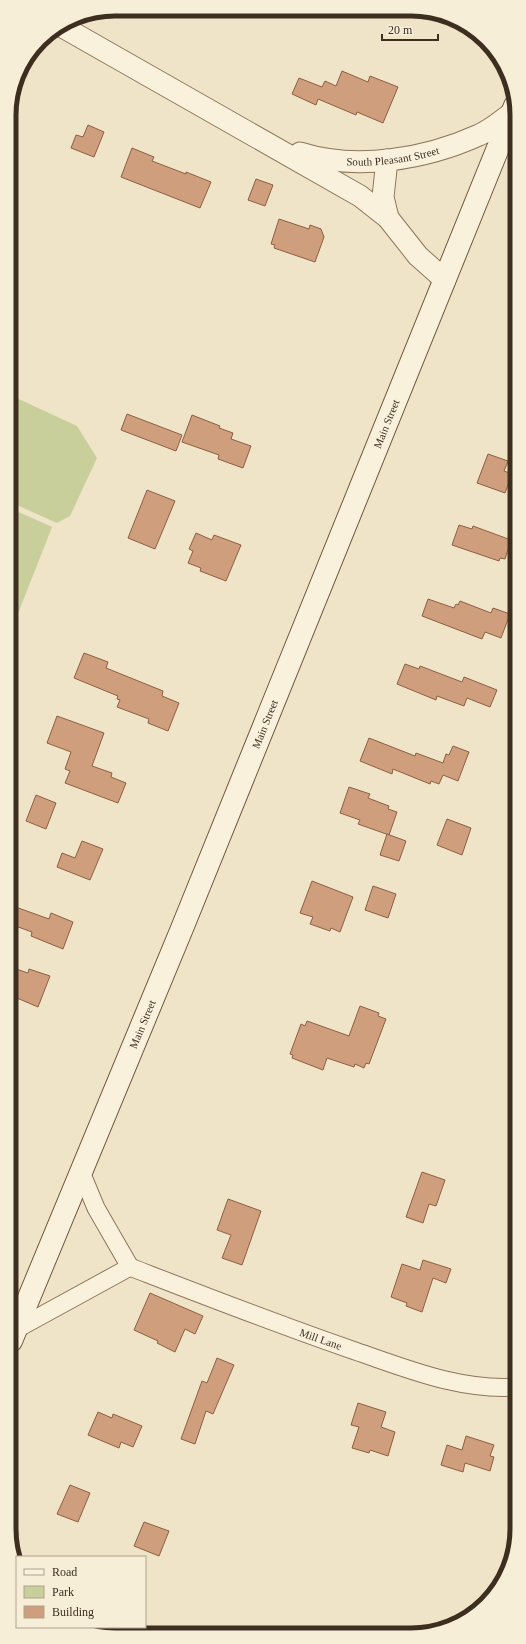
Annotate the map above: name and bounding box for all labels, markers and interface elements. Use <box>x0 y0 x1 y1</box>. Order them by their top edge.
scale bar <box>382 16 438 42</box>
text: 20 m <box>388 23 413 37</box>
street label: South Pleasant Street <box>346 144 441 168</box>
street label: Main Street <box>371 398 402 450</box>
street label: Main Street <box>249 698 280 750</box>
street label: Main Street <box>127 998 158 1050</box>
street label: Mill Lane <box>298 1326 343 1352</box>
legend <box>16 1556 146 1628</box>
text: Road <box>52 1565 77 1579</box>
text: Park <box>52 1585 74 1599</box>
text: Building <box>52 1605 94 1619</box>

